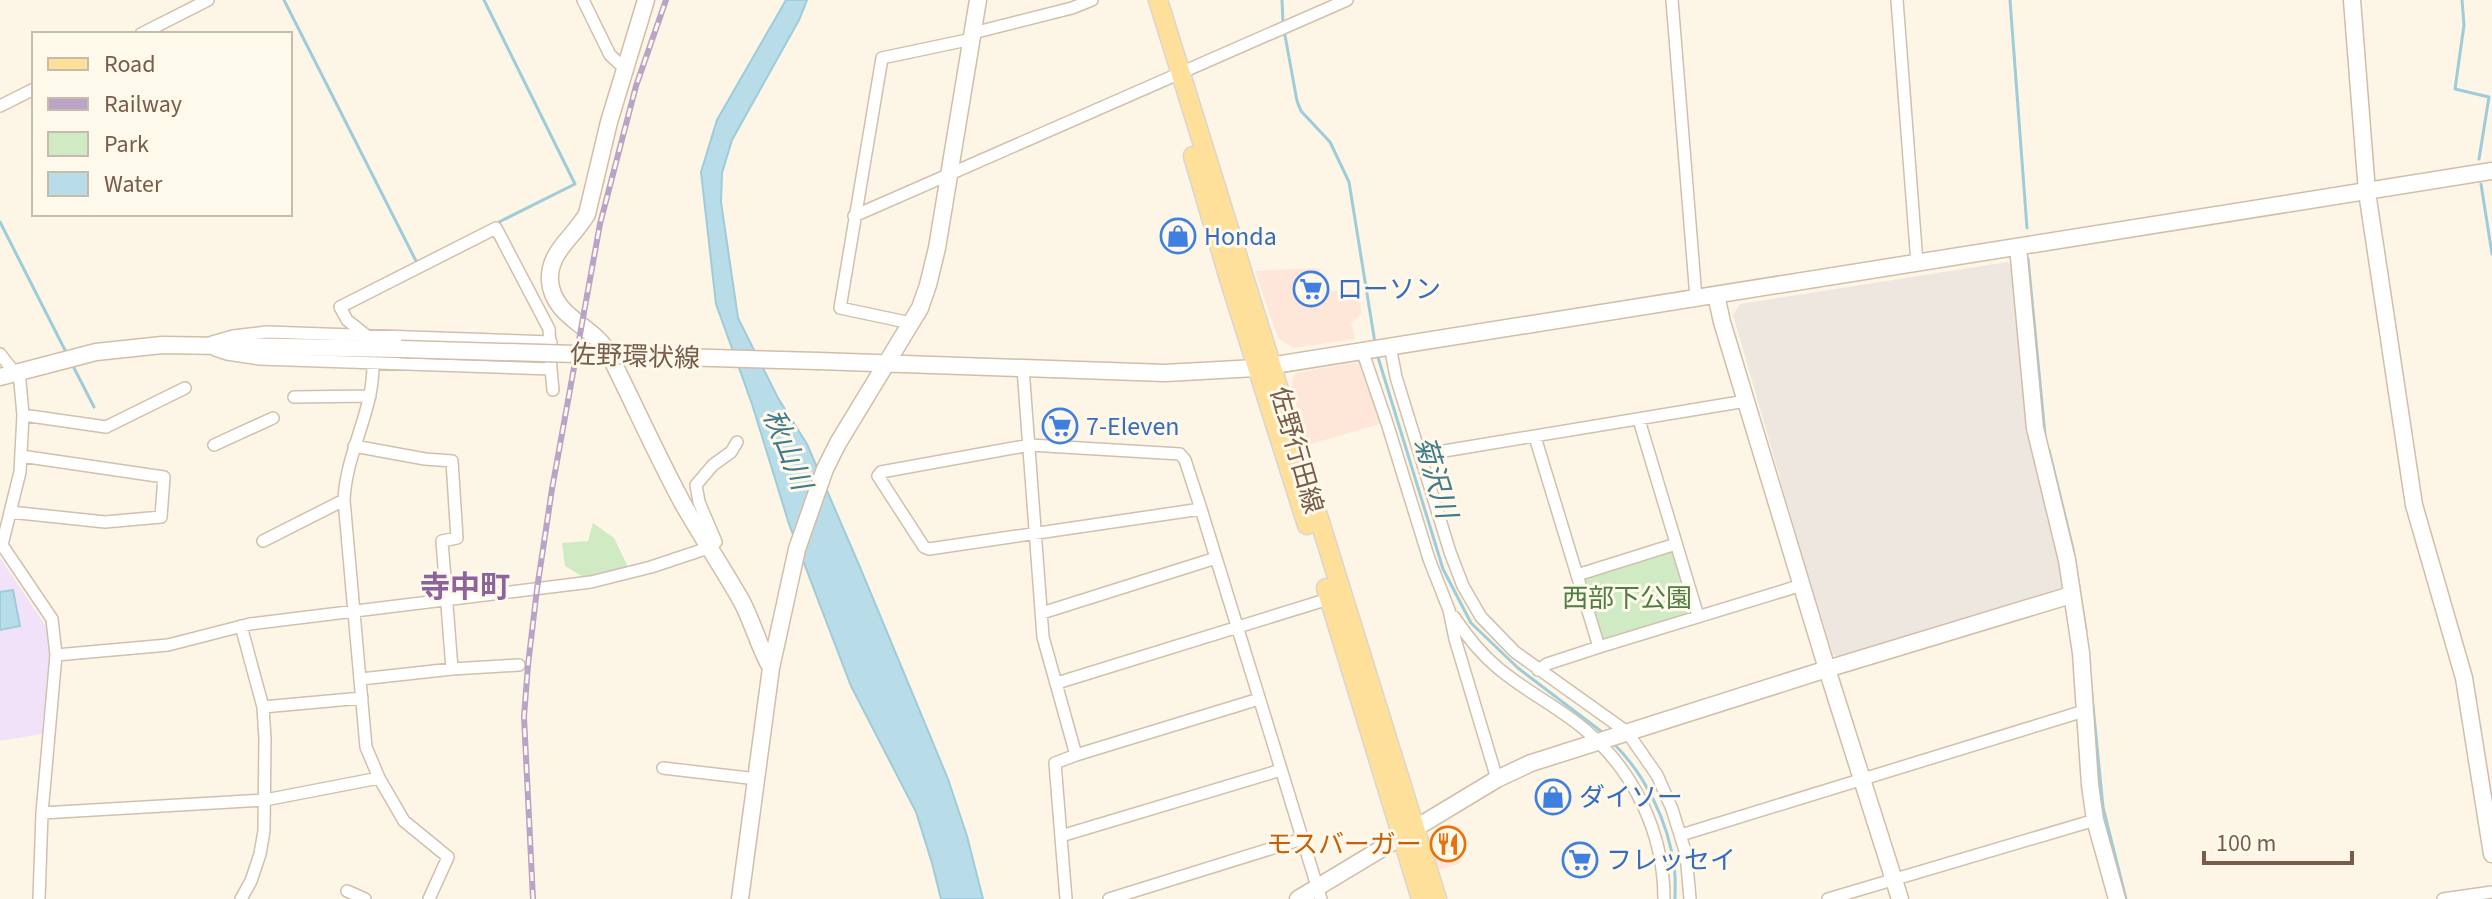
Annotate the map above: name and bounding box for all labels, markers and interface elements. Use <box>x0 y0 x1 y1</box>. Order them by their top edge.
legend <box>32 32 292 216</box>
text: Road <box>104 47 156 82</box>
text: Railway <box>104 87 182 122</box>
text: Park <box>104 127 149 162</box>
text: Water <box>104 167 163 202</box>
shop icon: Honda <box>1159 217 1197 255</box>
place label: Honda <box>1204 218 1277 255</box>
supermarket icon: ローソン <box>1292 270 1330 308</box>
place label: ローソン <box>1337 271 1441 308</box>
street label: 佐野環状線 <box>569 336 701 377</box>
street label: 佐野行田線 <box>1261 383 1332 518</box>
water label: 秋山川 <box>753 403 822 499</box>
supermarket icon: 7-Eleven <box>1041 407 1079 445</box>
place label: 7-Eleven <box>1086 408 1180 445</box>
water label: 菊沢川 <box>1404 431 1467 526</box>
district label: 寺中町 <box>420 566 510 609</box>
park label: 西部下公園 <box>1562 580 1692 617</box>
shop icon: ダイソー <box>1534 778 1572 816</box>
place label: ダイソー <box>1579 779 1683 816</box>
scale bar <box>2204 815 2352 865</box>
restaurant icon: モスバーガー <box>1429 825 1467 863</box>
place label: モスバーガー <box>1266 826 1422 863</box>
text: 100 m <box>2216 826 2276 861</box>
supermarket icon: フレッセイ <box>1561 841 1599 879</box>
place label: フレッセイ <box>1606 842 1736 879</box>

